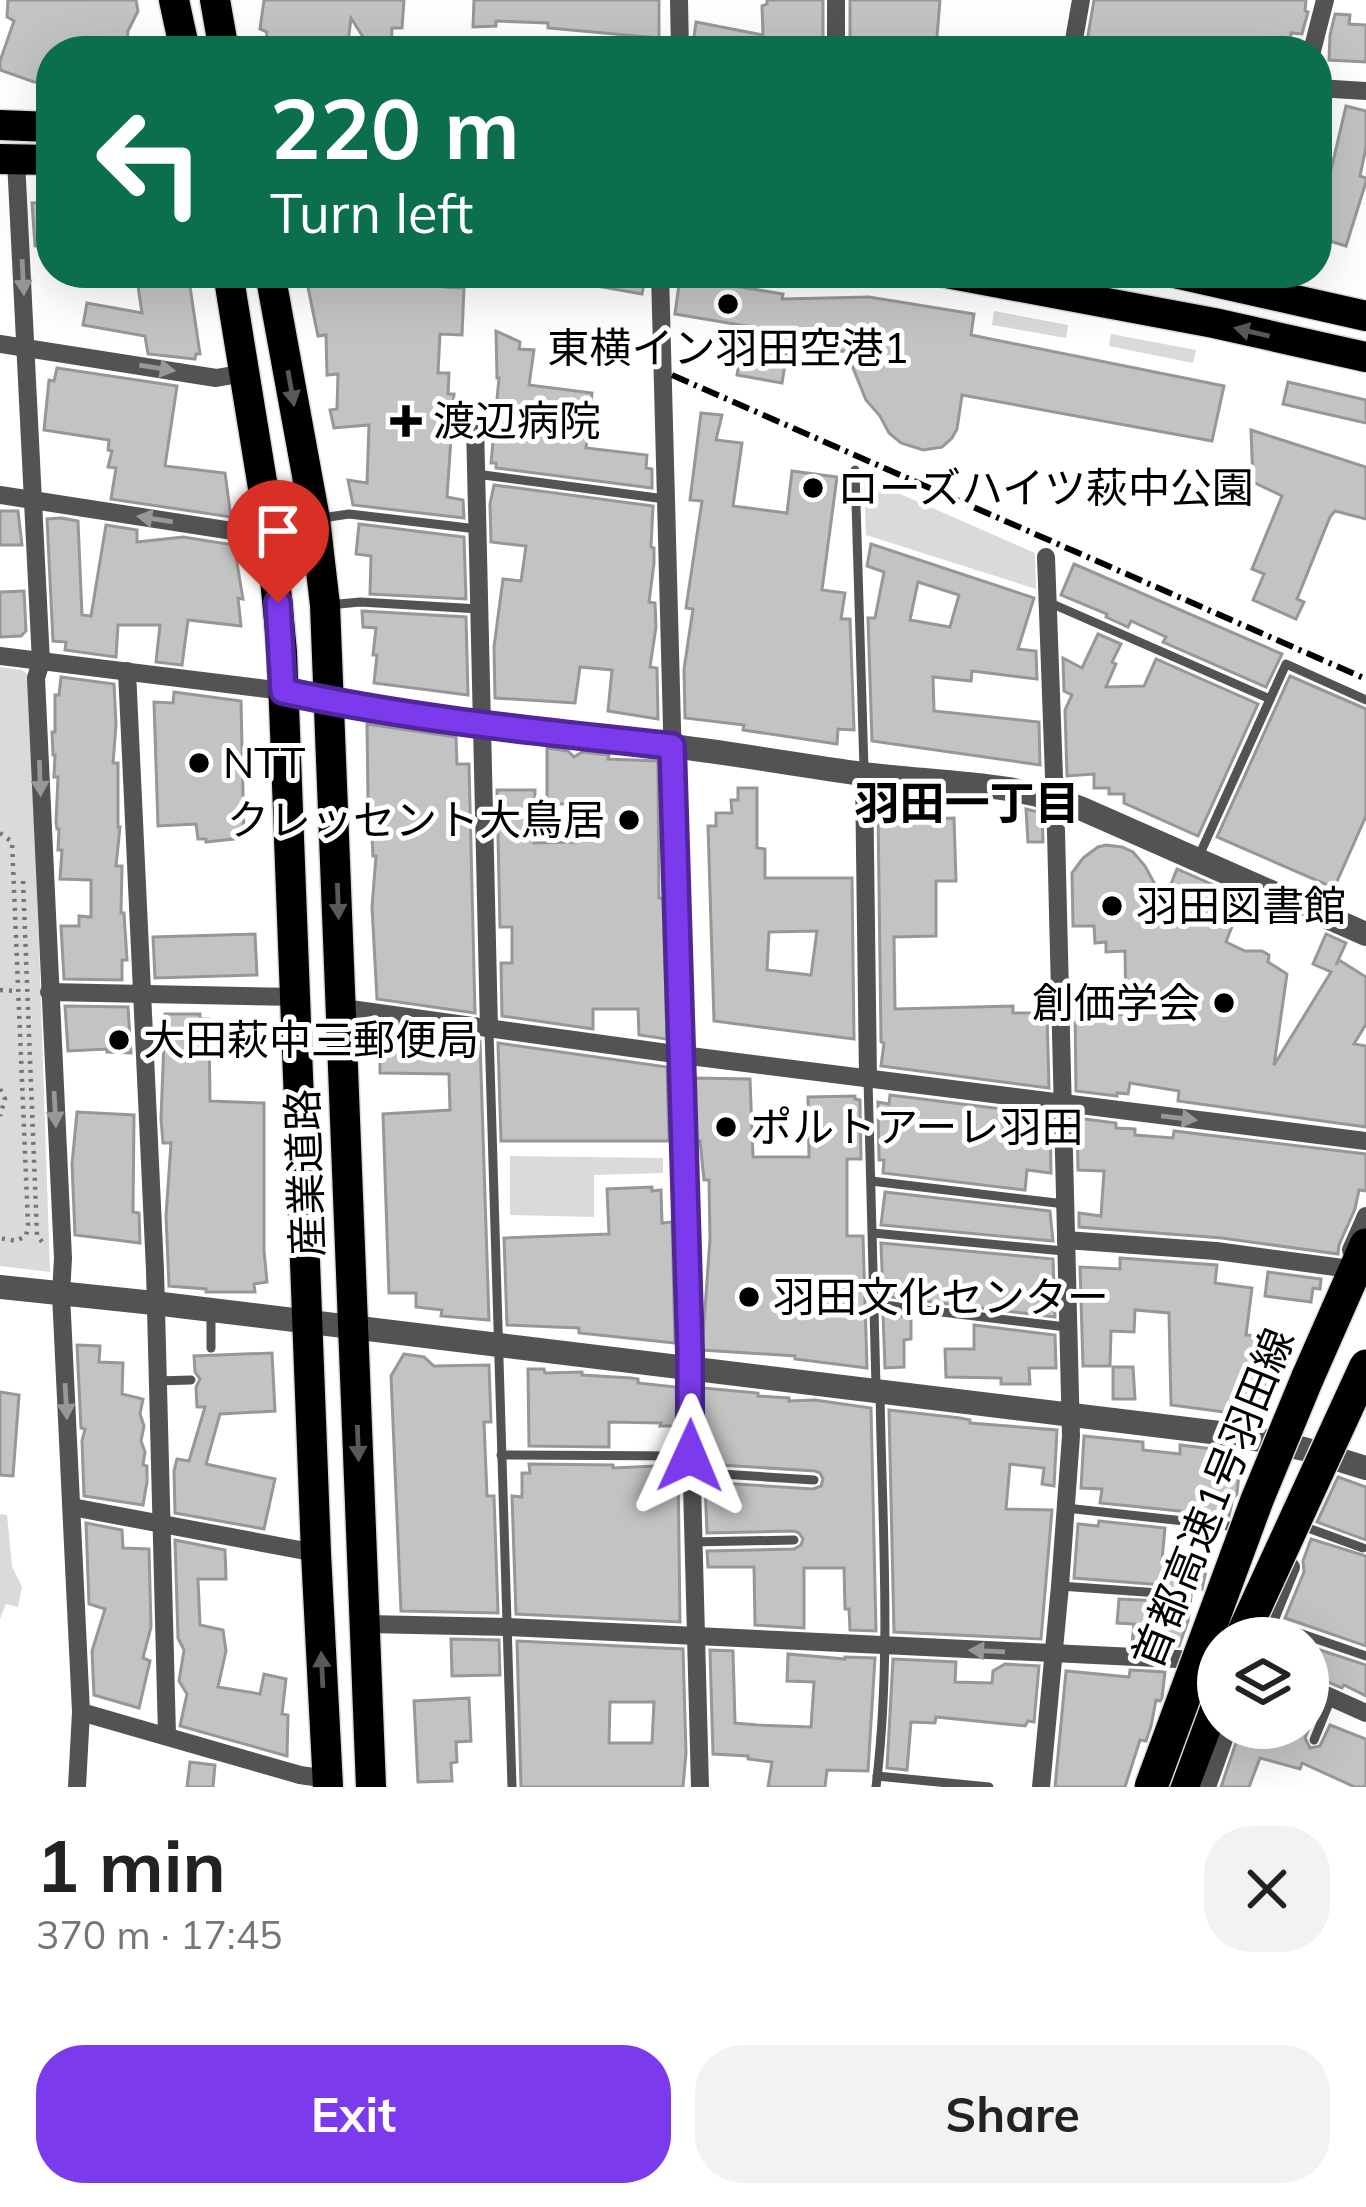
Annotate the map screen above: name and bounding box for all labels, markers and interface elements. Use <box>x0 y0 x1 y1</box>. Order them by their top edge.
text: 220 m <box>270 75 520 180</box>
icon: left <box>72 84 228 240</box>
text: Turn left <box>270 179 473 247</box>
one-way arrow <box>14 259 33 297</box>
marker: 東横イン羽田空港1 <box>715 291 741 317</box>
place label: 東横イン羽田空港1 <box>547 321 909 374</box>
one-way arrow <box>1232 321 1270 340</box>
one-way arrow <box>139 359 176 378</box>
one-way arrow <box>282 370 301 407</box>
place label: 渡辺病院 <box>433 394 601 447</box>
marker: 渡辺病院 <box>390 405 422 437</box>
place label: ローズハイツ萩中公園 <box>837 461 1254 514</box>
marker: ローズハイツ萩中公園 <box>800 475 826 501</box>
pin <box>227 480 329 603</box>
icon: arrive <box>245 498 311 564</box>
one-way arrow <box>136 509 173 528</box>
place label: NTT <box>223 736 306 789</box>
marker: NTT <box>186 750 212 776</box>
one-way arrow <box>31 760 50 798</box>
district label: 羽田一丁目 <box>854 774 1080 830</box>
place label: クレッセント大鳥居 <box>227 793 605 846</box>
marker: クレッセント大鳥居 <box>616 807 642 833</box>
place label: 羽田図書館 <box>1136 879 1346 932</box>
one-way arrow <box>329 883 348 921</box>
marker: 羽田図書館 <box>1099 893 1125 919</box>
place label: 創価学会 <box>1032 976 1200 1029</box>
marker: 創価学会 <box>1211 990 1237 1016</box>
place label: 大田萩中三郵便局 <box>143 1013 479 1066</box>
marker: 大田萩中三郵便局 <box>106 1027 132 1053</box>
street label: 産業道路 <box>275 1088 334 1258</box>
one-way arrow <box>46 1091 65 1129</box>
place label: ポルトアーレ羽田 <box>750 1100 1083 1153</box>
one-way arrow <box>1161 1109 1198 1128</box>
marker: ポルトアーレ羽田 <box>713 1114 739 1140</box>
place label: 羽田文化センター <box>773 1270 1109 1323</box>
marker: 羽田文化センター <box>736 1284 762 1310</box>
street label: 首都高速1号羽田線 <box>1120 1320 1305 1675</box>
one-way arrow <box>57 1383 76 1421</box>
position arrow <box>627 1393 753 1519</box>
one-way arrow <box>349 1425 368 1463</box>
map controls <box>1197 1617 1329 1749</box>
button: layers <box>1197 1617 1329 1749</box>
one-way arrow <box>967 1641 1005 1660</box>
one-way arrow <box>312 1650 331 1688</box>
text: 1 min <box>36 1820 226 1910</box>
button: close <box>1204 1826 1330 1952</box>
text: 370 m · 17:45 <box>36 1910 282 1959</box>
button: Exit <box>36 2045 671 2183</box>
button: Share <box>695 2045 1330 2183</box>

